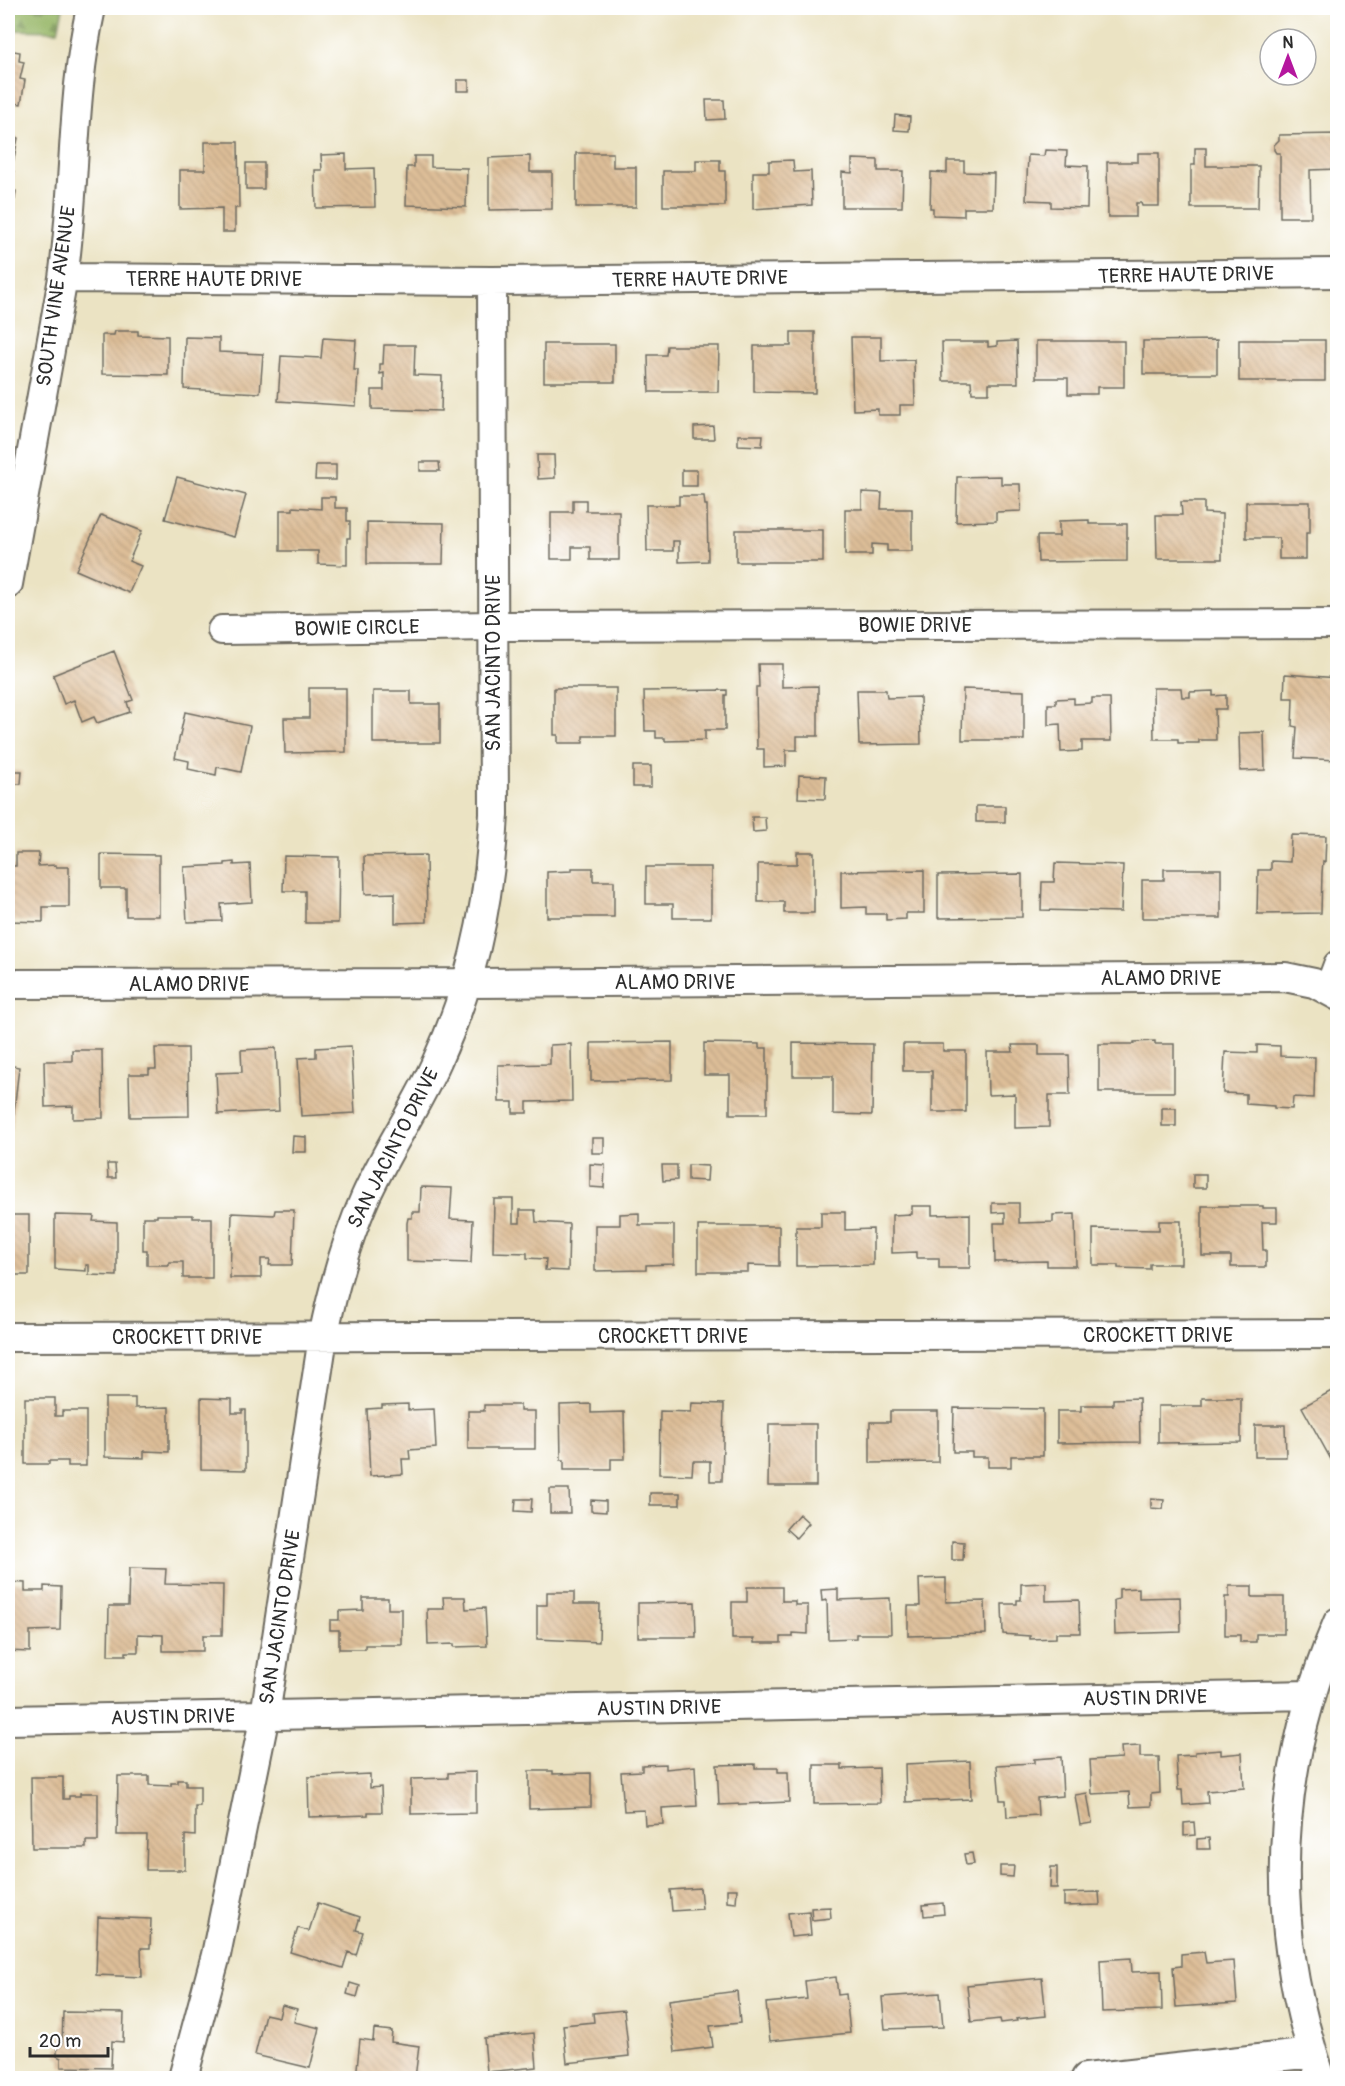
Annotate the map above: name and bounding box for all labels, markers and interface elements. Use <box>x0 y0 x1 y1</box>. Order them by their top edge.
north arrow <box>1258 27 1318 87</box>
text: N <box>1283 33 1294 53</box>
street label: SOUTH VINE AVENUE <box>31 204 81 388</box>
street label: TERRE HAUTE DRIVE <box>1098 261 1274 289</box>
street label: TERRE HAUTE DRIVE <box>612 265 788 293</box>
street label: TERRE HAUTE DRIVE <box>126 267 302 292</box>
street label: SAN JACINTO DRIVE <box>481 575 506 751</box>
street label: BOWIE DRIVE <box>858 613 972 638</box>
street label: BOWIE CIRCLE <box>294 614 420 642</box>
street label: ALAMO DRIVE <box>1101 966 1221 991</box>
street label: ALAMO DRIVE <box>615 970 735 995</box>
street label: ALAMO DRIVE <box>129 972 249 997</box>
street label: SAN JACINTO DRIVE <box>342 1064 444 1232</box>
street label: CROCKETT DRIVE <box>1083 1323 1233 1348</box>
street label: CROCKETT DRIVE <box>598 1324 748 1349</box>
street label: CROCKETT DRIVE <box>112 1325 262 1350</box>
street label: SAN JACINTO DRIVE <box>254 1528 306 1706</box>
street label: AUSTIN DRIVE <box>1082 1684 1208 1712</box>
street label: AUSTIN DRIVE <box>596 1694 722 1722</box>
street label: AUSTIN DRIVE <box>110 1703 236 1731</box>
scale bar <box>30 2020 108 2058</box>
text: 20 m <box>39 2030 81 2053</box>

